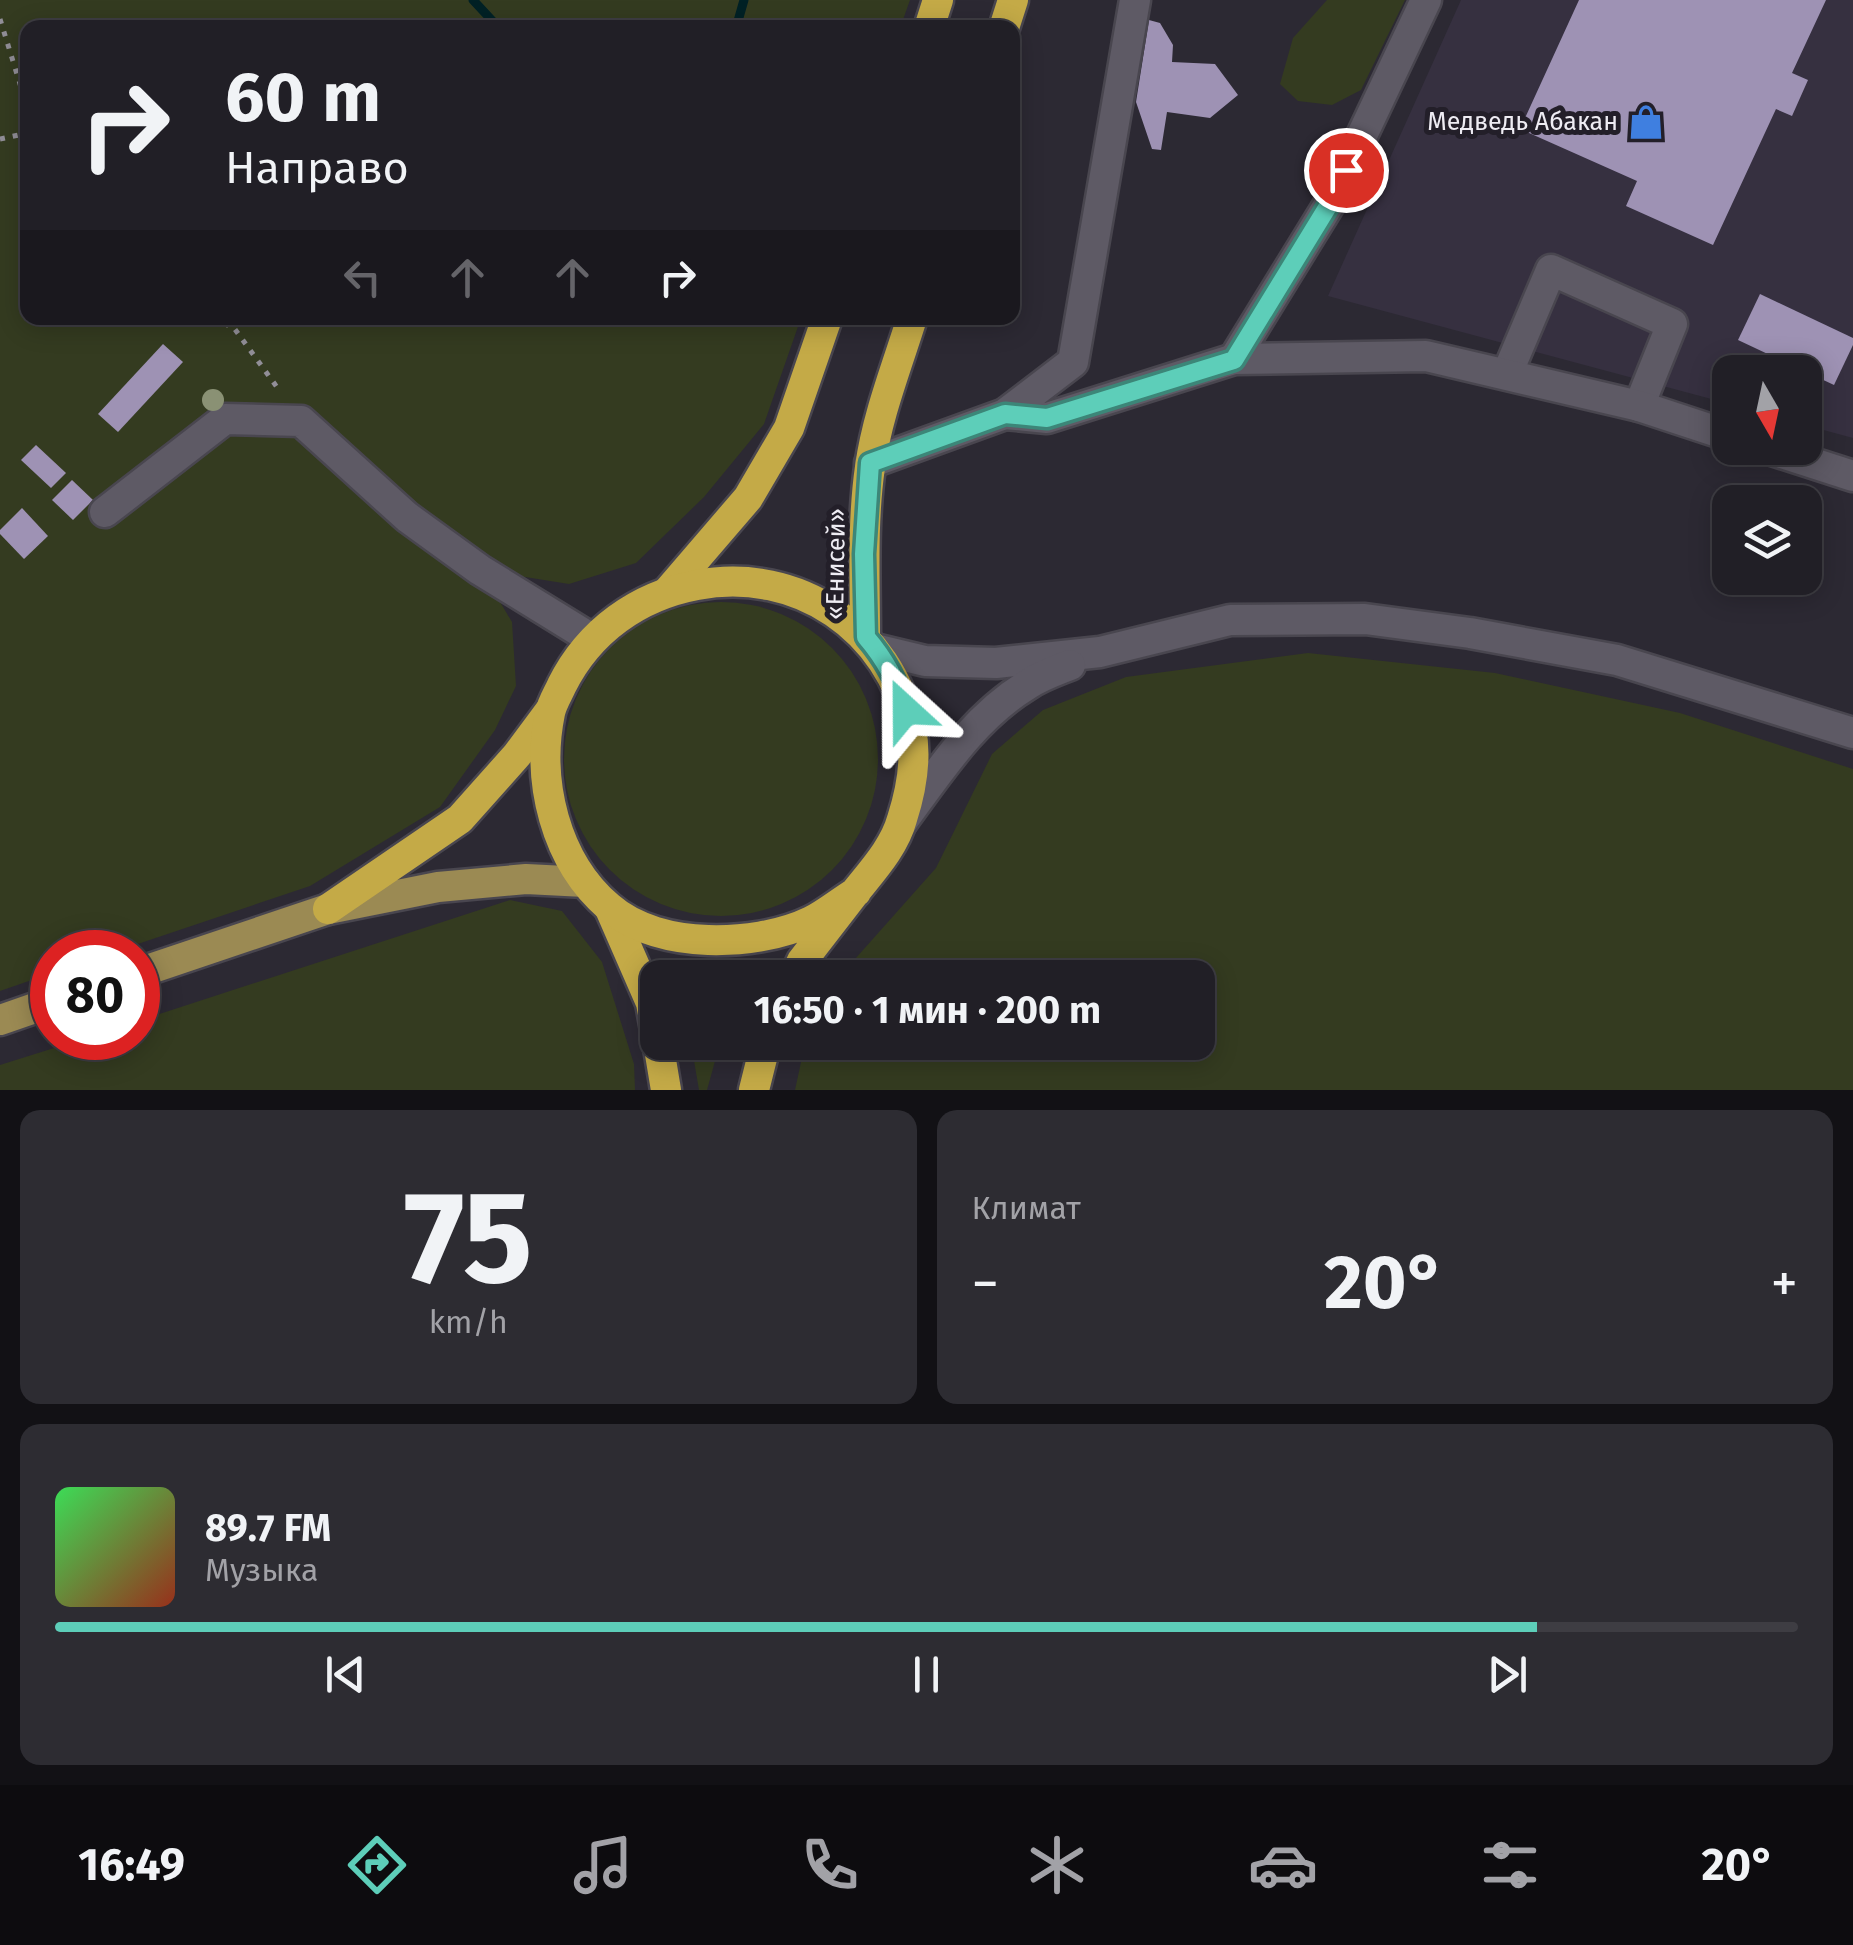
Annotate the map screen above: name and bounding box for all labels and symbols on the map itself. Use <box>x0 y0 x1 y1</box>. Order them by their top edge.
shop icon: Медведь Абакан <box>1627 103 1665 141</box>
place label: Медведь Абакан <box>1427 107 1618 137</box>
pin <box>1304 128 1389 213</box>
north arrow <box>1712 355 1822 465</box>
street label: «Енисей» <box>820 508 852 620</box>
position arrow <box>854 658 958 762</box>
speed limit sign: 80 <box>30 930 160 1060</box>

